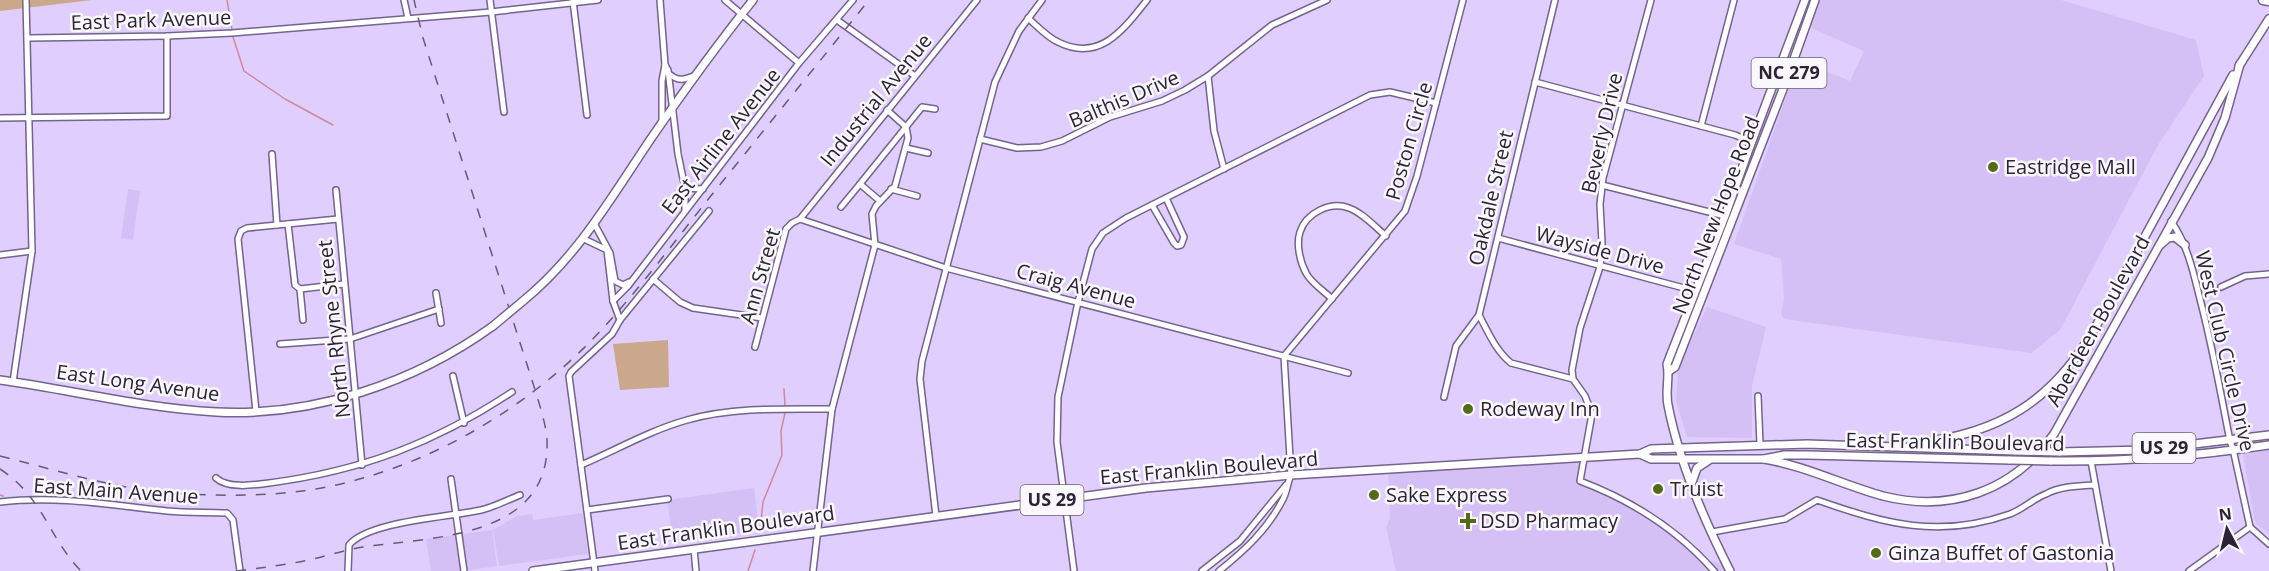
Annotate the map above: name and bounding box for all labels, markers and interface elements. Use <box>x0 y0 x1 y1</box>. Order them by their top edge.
street label: East Park Avenue <box>70 3 232 36</box>
street label: Industrial Avenue <box>814 28 937 172</box>
road number: NC 279 <box>1752 58 1826 88</box>
street label: East Airline Avenue <box>655 62 786 219</box>
street label: Balthis Drive <box>1065 63 1183 134</box>
street label: Beverly Drive <box>1575 70 1628 196</box>
street label: Poston Circle <box>1379 79 1438 203</box>
street label: North New Hope Road <box>1665 112 1766 318</box>
street label: Oakdale Street <box>1462 128 1519 268</box>
place label: Eastridge Mall <box>2005 153 2136 180</box>
marker: Eastridge Mall <box>1986 160 2000 174</box>
street label: Wayside Drive <box>1533 219 1667 280</box>
street label: Ann Street <box>733 225 786 327</box>
street label: Aberdeen Boulevard <box>2039 230 2156 411</box>
street label: North Rhyne Street <box>311 239 356 419</box>
street label: West Club Circle Drive <box>2189 248 2262 454</box>
street label: Craig Avenue <box>1013 257 1139 314</box>
street label: East Long Avenue <box>55 358 221 407</box>
place label: Rodeway Inn <box>1480 395 1600 422</box>
marker: Rodeway Inn <box>1461 402 1475 416</box>
street label: East Franklin Boulevard <box>1845 426 2065 457</box>
road number: US 29 <box>2132 433 2196 463</box>
street label: East Franklin Boulevard <box>1099 445 1319 490</box>
street label: East Main Avenue <box>33 471 199 510</box>
place label: Truist <box>1670 475 1723 502</box>
place label: Sake Express <box>1386 481 1507 508</box>
marker: Truist <box>1651 482 1665 496</box>
road number: US 29 <box>1020 485 1084 515</box>
marker: Sake Express <box>1367 488 1381 502</box>
street label: East Franklin Boulevard <box>616 499 836 556</box>
north arrow <box>2197 499 2257 559</box>
text: N <box>2217 502 2233 526</box>
place label: DSD Pharmacy <box>1480 507 1619 534</box>
marker: DSD Pharmacy <box>1461 514 1475 528</box>
place label: Ginza Buffet of Gastonia <box>1888 539 2114 566</box>
marker: Ginza Buffet of Gastonia <box>1869 546 1883 560</box>

